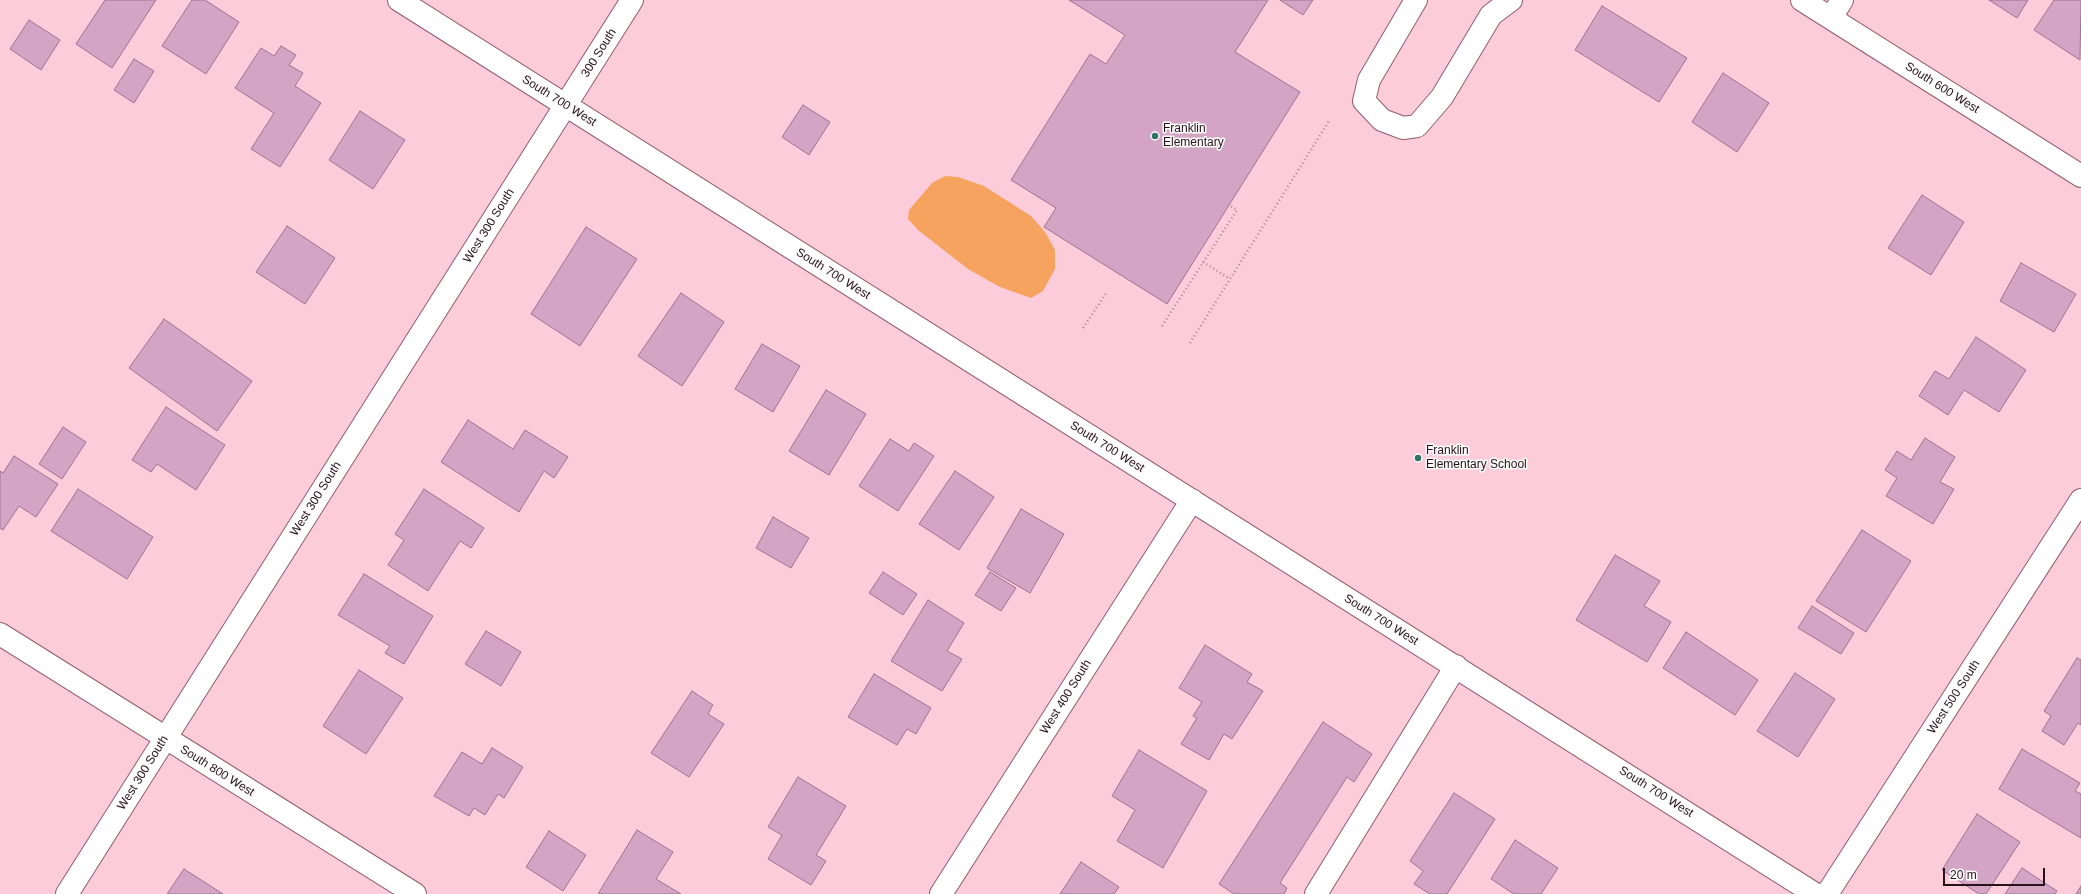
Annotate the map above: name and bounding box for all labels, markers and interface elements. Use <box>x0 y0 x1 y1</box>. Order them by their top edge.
street label: 300 South <box>578 26 620 80</box>
street label: South 600 West <box>1902 59 1982 117</box>
street label: South 700 West <box>519 72 599 130</box>
place label: Franklin Elementary <box>1163 122 1224 150</box>
marker: Franklin Elementary <box>1150 131 1160 141</box>
street label: West 300 South <box>460 186 518 266</box>
street label: South 700 West <box>793 245 873 303</box>
street label: South 700 West <box>1067 418 1147 476</box>
place label: Franklin Elementary School <box>1426 444 1527 472</box>
marker: Franklin Elementary School <box>1413 453 1423 463</box>
street label: West 300 South <box>287 459 345 539</box>
street label: South 700 West <box>1341 591 1421 649</box>
street label: West 400 South <box>1037 657 1095 737</box>
street label: West 500 South <box>1925 657 1983 737</box>
street label: West 300 South <box>114 733 172 813</box>
street label: South 800 West <box>177 742 257 800</box>
street label: South 700 West <box>1616 763 1696 821</box>
scale bar <box>1945 860 2047 886</box>
text: 20 m <box>1950 868 1977 882</box>

